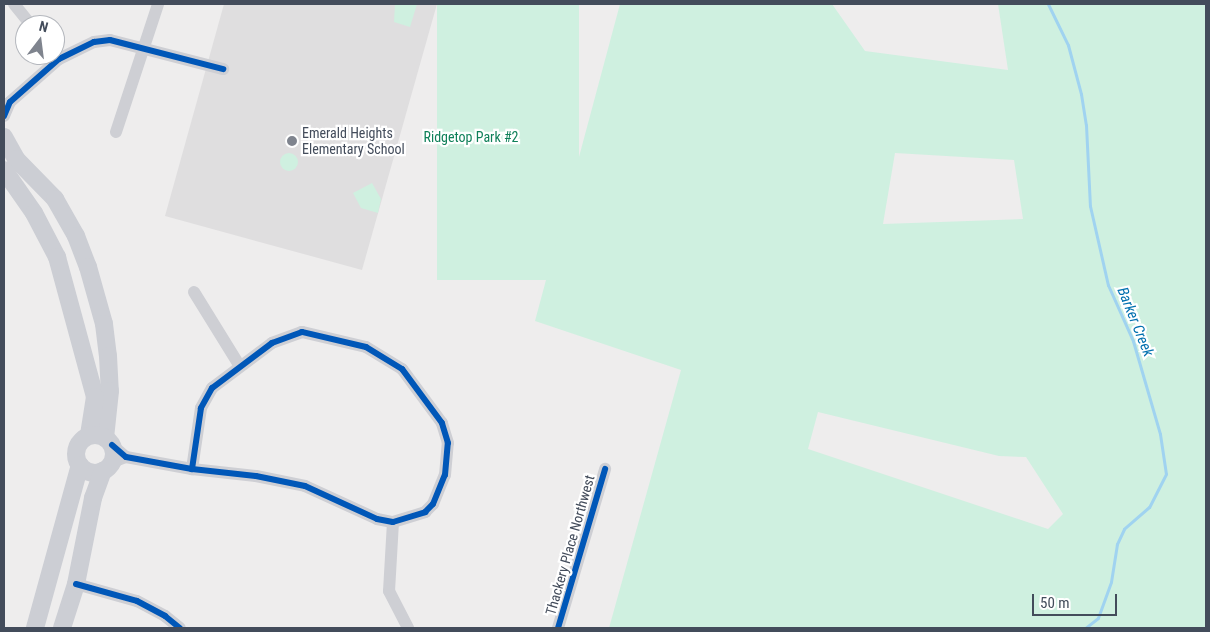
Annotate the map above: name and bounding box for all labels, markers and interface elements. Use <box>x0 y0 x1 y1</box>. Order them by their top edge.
north arrow <box>15 15 65 65</box>
text: N <box>37 18 50 35</box>
place label: Emerald Heights Elementary School <box>302 125 405 158</box>
park label: Ridgetop Park #2 <box>424 129 518 145</box>
marker: Emerald Heights Elementary School <box>286 135 298 147</box>
water label: Barker Creek <box>1113 285 1157 359</box>
street label: Thackery Place Northwest <box>542 473 598 617</box>
scale bar <box>1035 584 1120 616</box>
text: 50 m <box>1040 594 1070 612</box>

